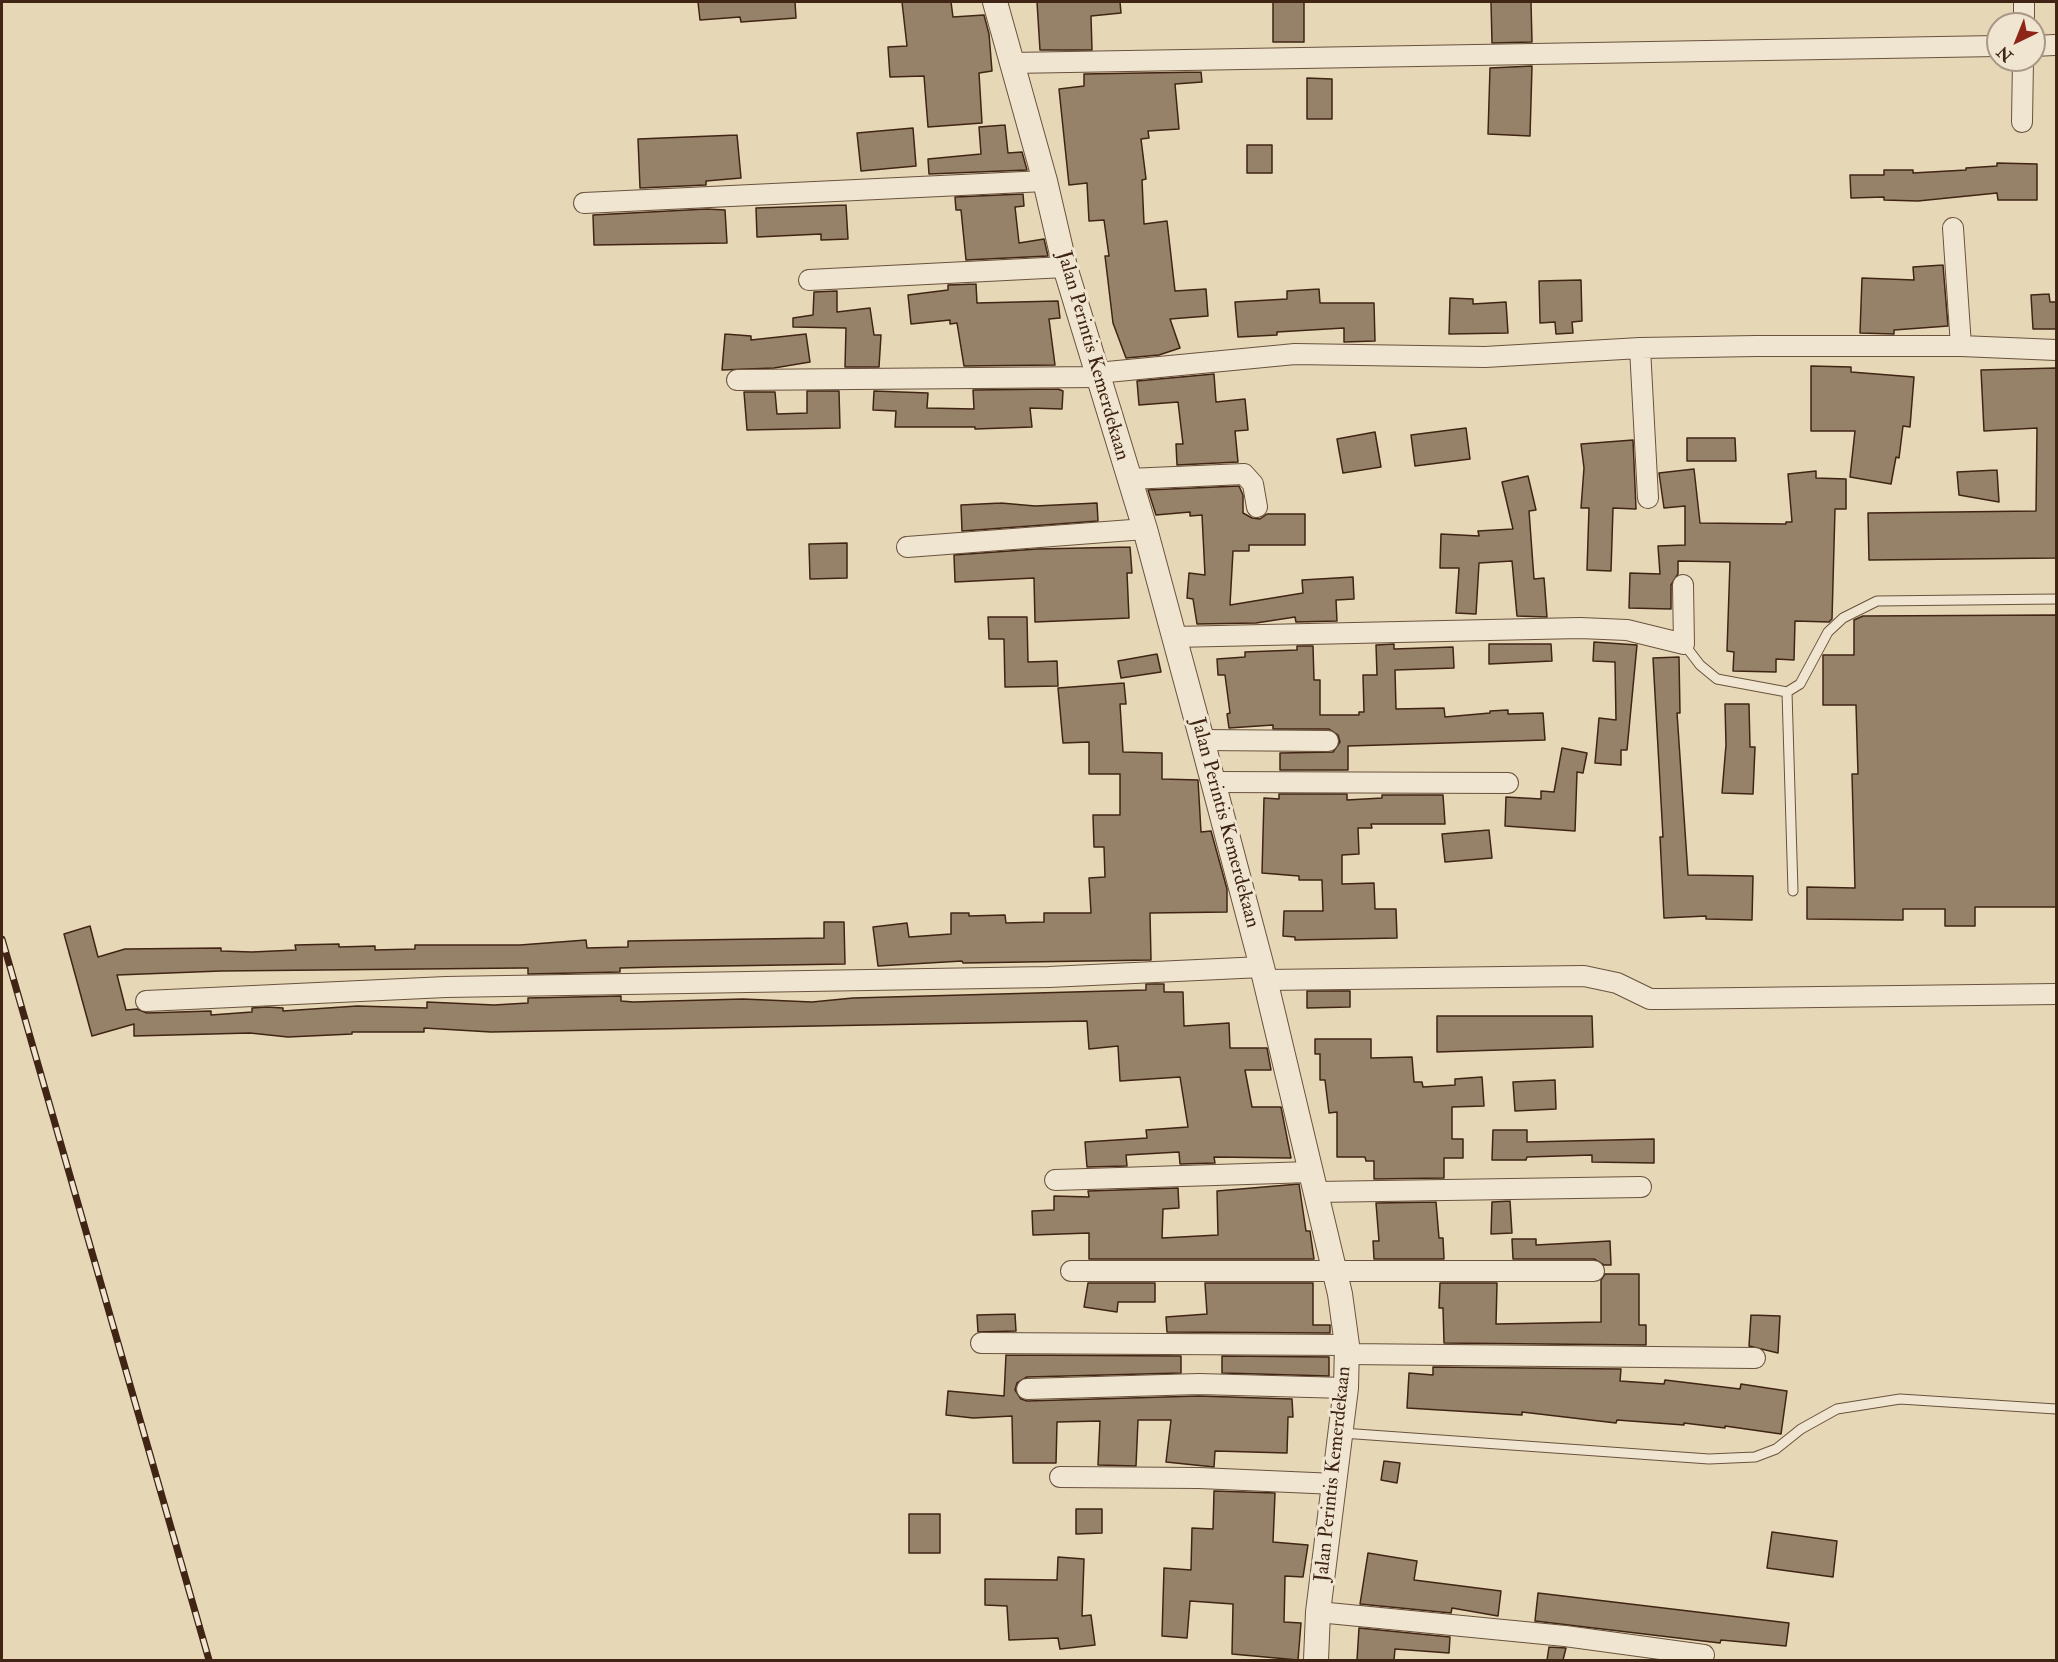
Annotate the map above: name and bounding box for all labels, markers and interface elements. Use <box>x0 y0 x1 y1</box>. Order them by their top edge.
north arrow <box>1986 12 2046 72</box>
text: N <box>1993 42 2017 66</box>
street label: Jalan Perintis Kemerdekaan <box>1051 249 1133 463</box>
street label: Jalan Perintis Kemerdekaan <box>1184 715 1264 931</box>
street label: Jalan Perintis Kemerdekaan <box>1311 1365 1357 1583</box>

